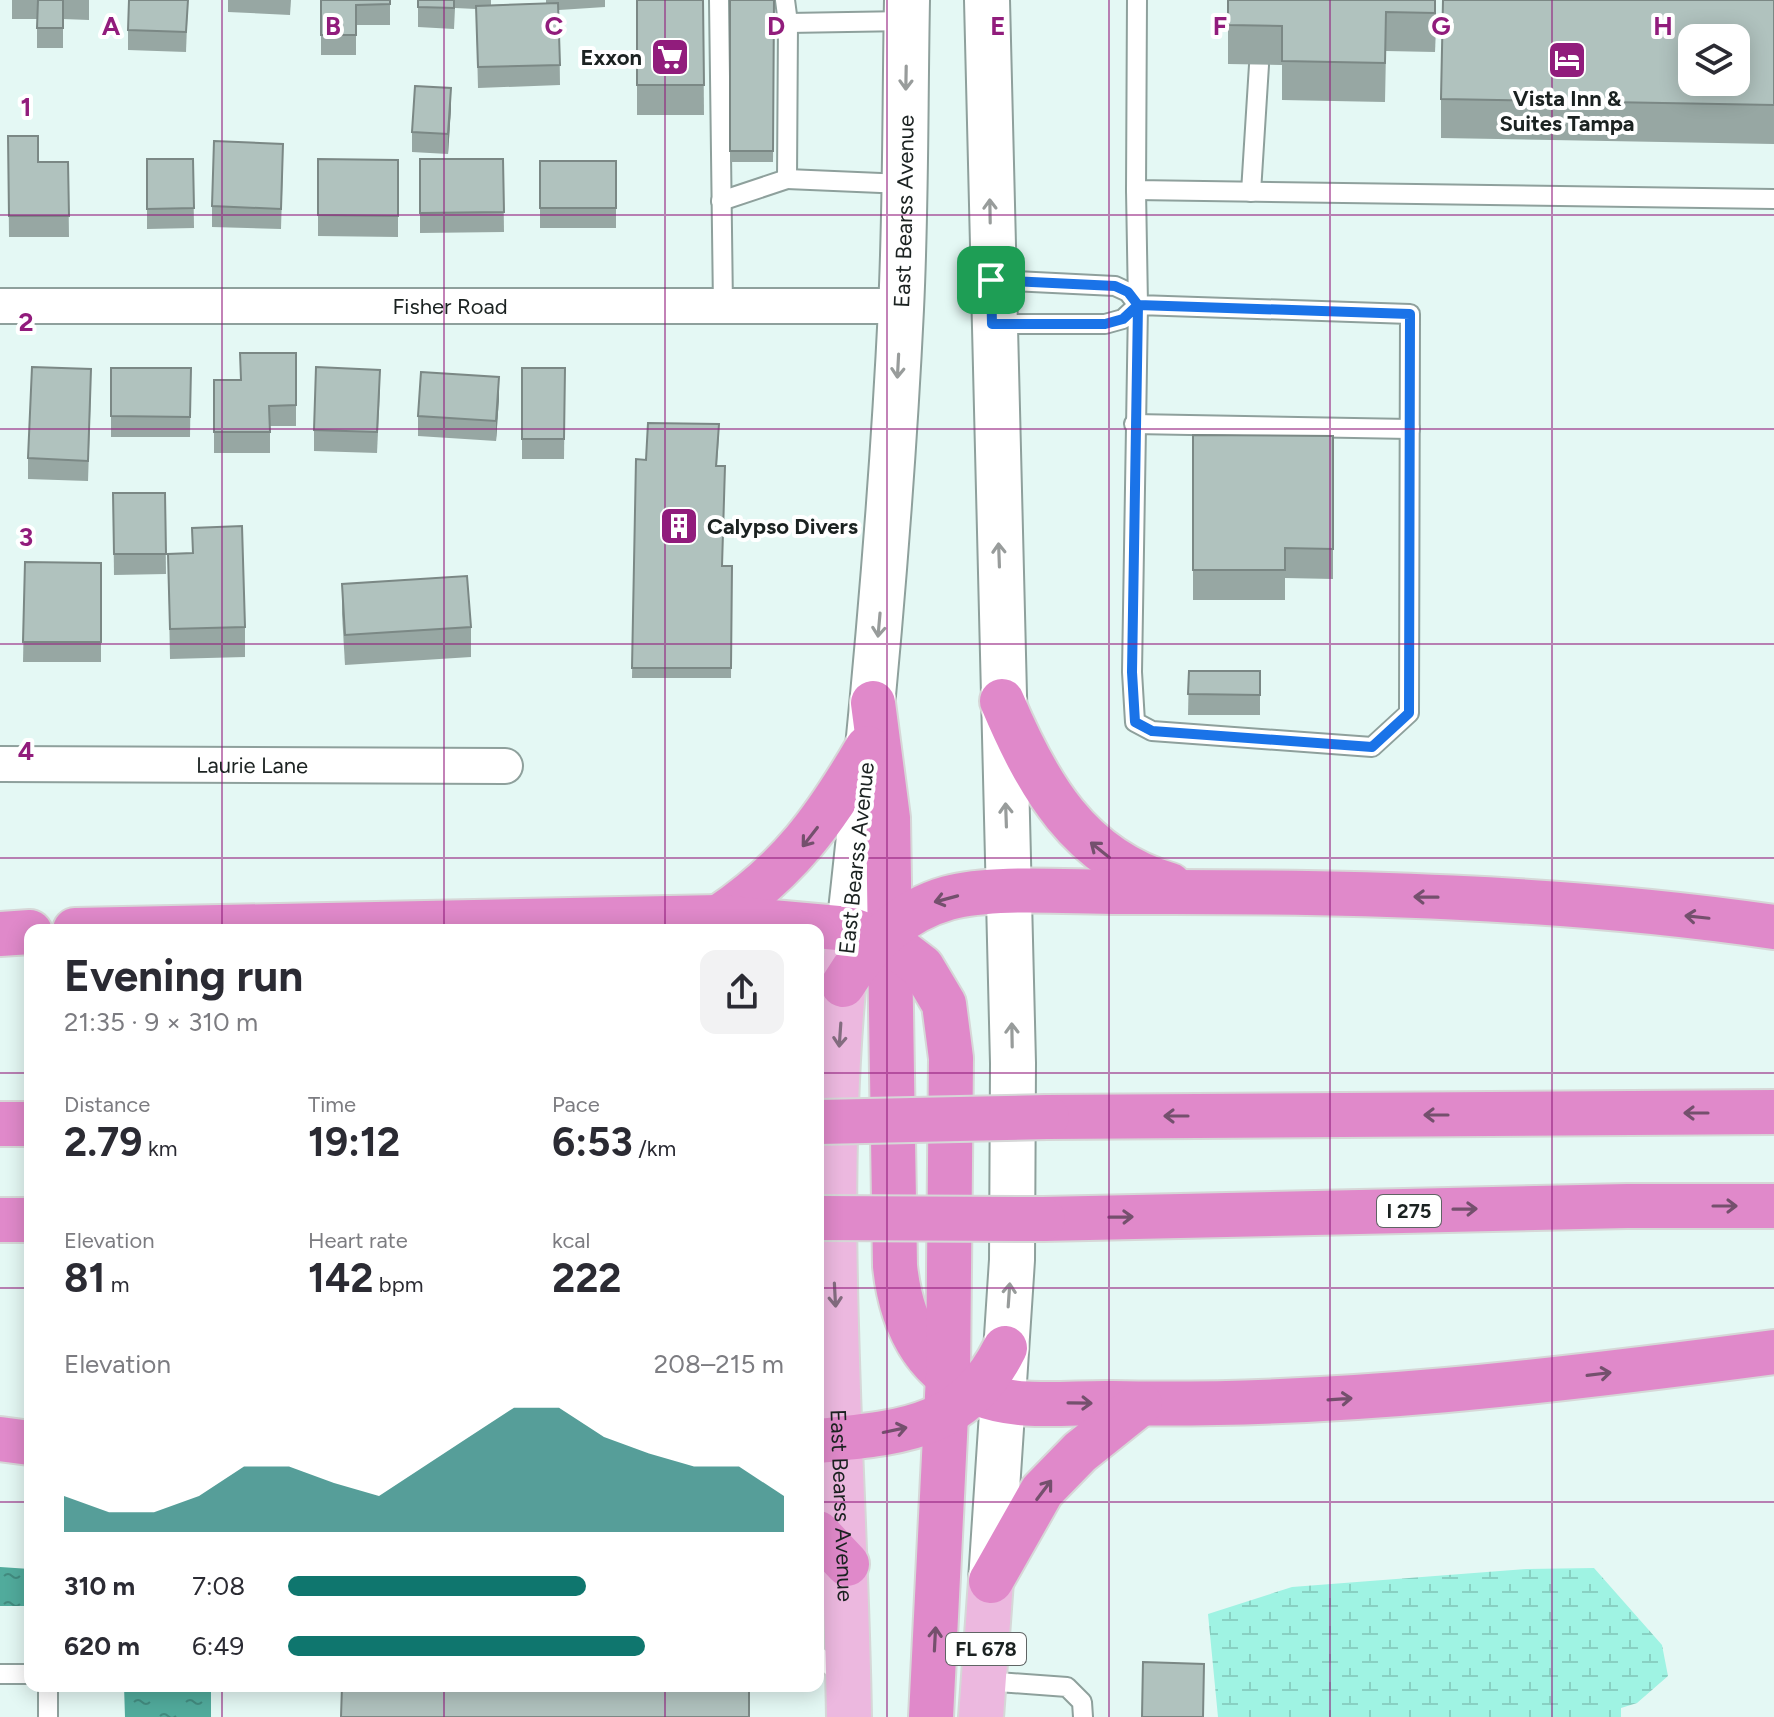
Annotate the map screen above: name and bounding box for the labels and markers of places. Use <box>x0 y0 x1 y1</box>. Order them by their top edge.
supermarket icon: Exxon <box>649 36 691 78</box>
hotel icon: Vista Inn & Suites Tampa <box>1546 39 1588 81</box>
place label: Exxon <box>581 44 642 71</box>
place label: Vista Inn & Suites Tampa <box>1499 85 1635 137</box>
pin <box>957 246 1025 314</box>
building icon: Calypso Divers <box>658 505 700 547</box>
place label: Calypso Divers <box>707 513 858 540</box>

